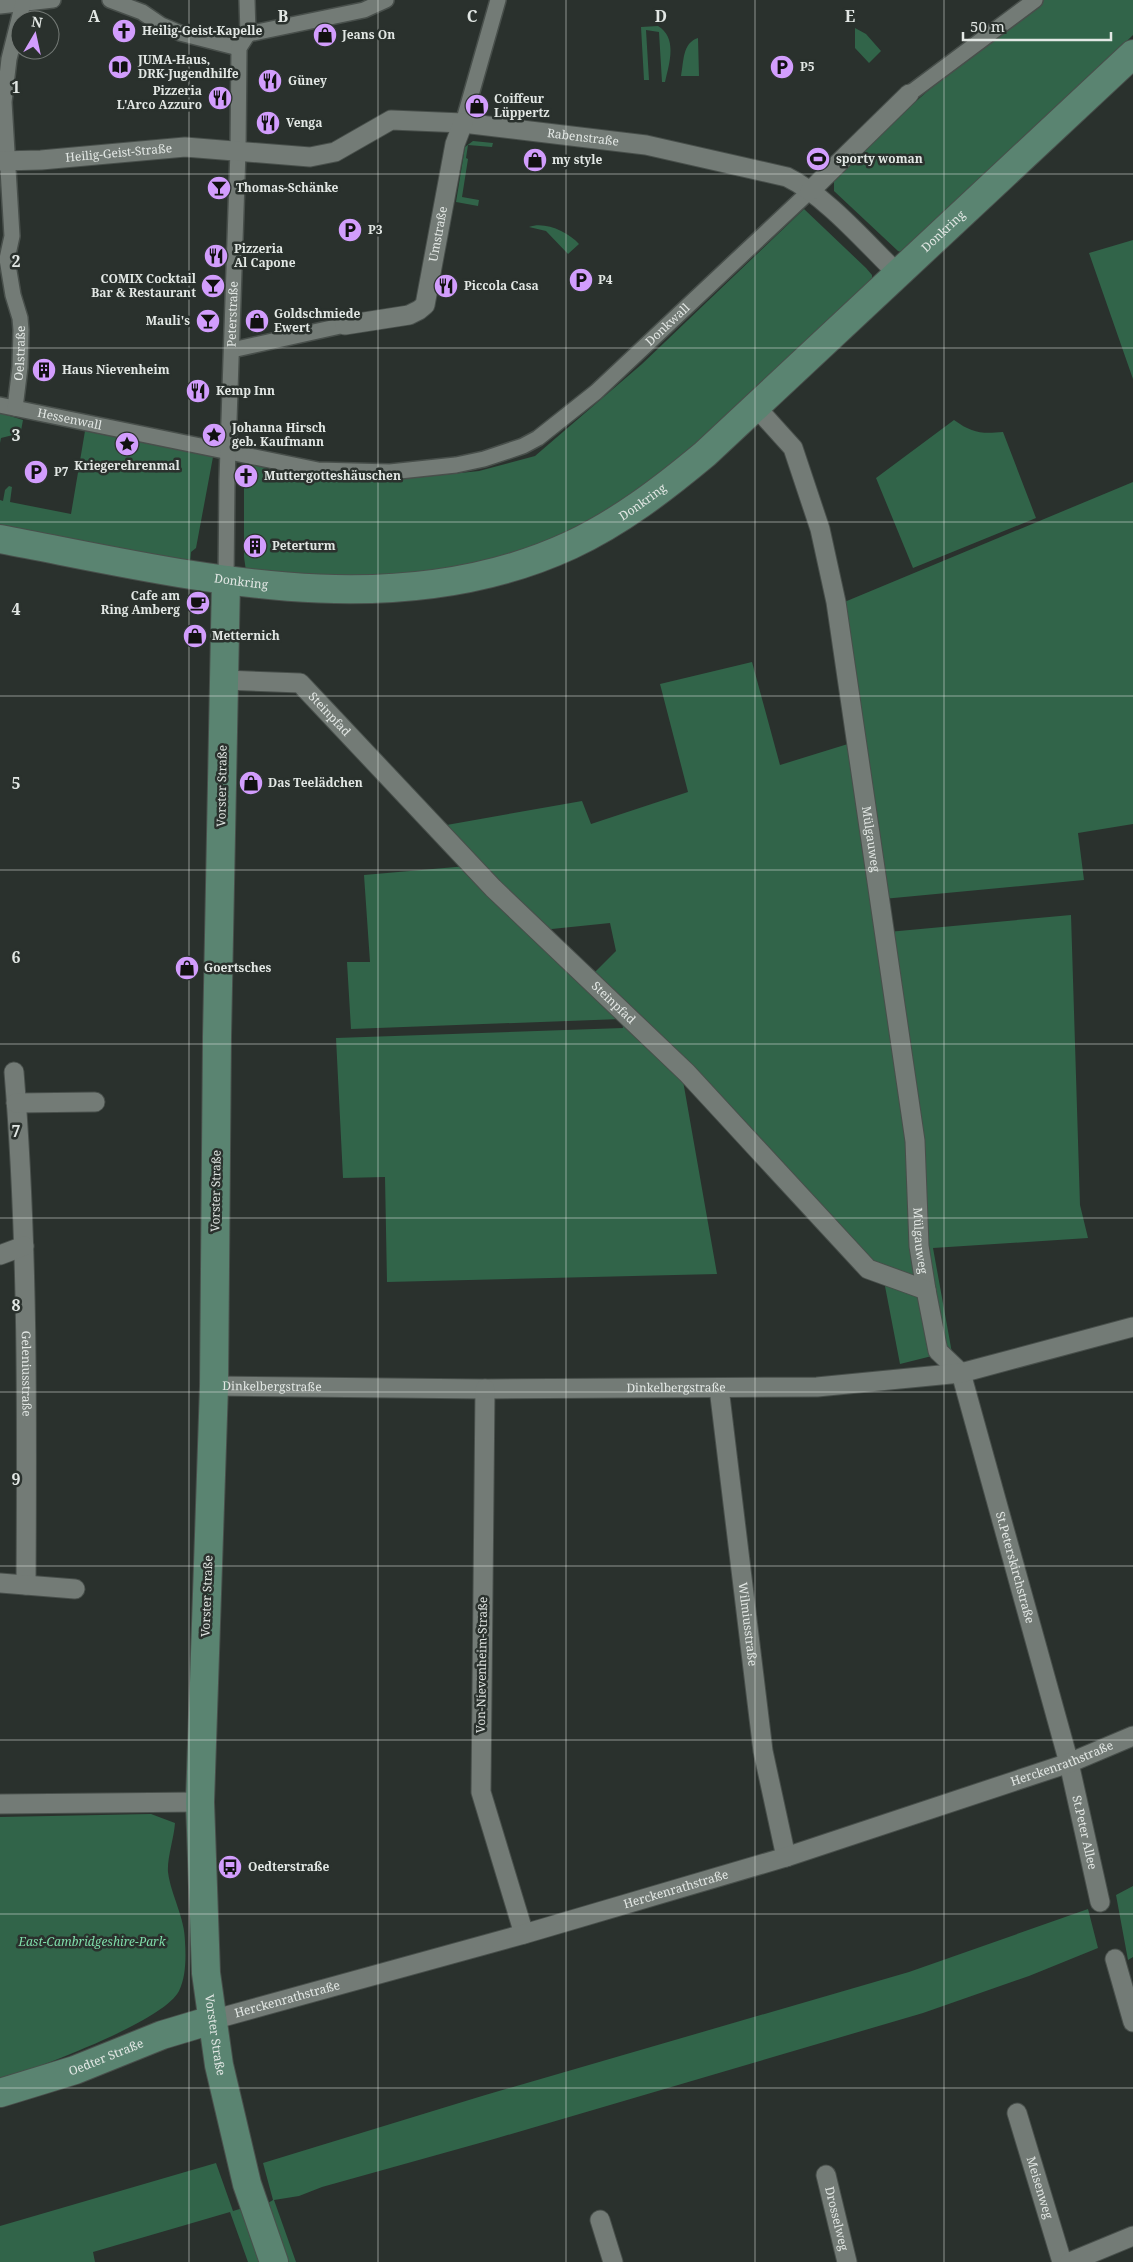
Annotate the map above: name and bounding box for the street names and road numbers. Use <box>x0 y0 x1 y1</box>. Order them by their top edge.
street label: Rabenstraße <box>546 124 620 150</box>
street label: Heilig-Geist-Straße <box>65 139 173 166</box>
street label: Umstraße <box>424 205 451 263</box>
street label: Donkring <box>917 206 969 256</box>
street label: Peterstraße <box>222 281 242 347</box>
street label: Donkwall <box>641 299 693 349</box>
street label: Oelstraße <box>9 325 29 382</box>
street label: Hessenwall <box>36 404 104 434</box>
street label: Donkring <box>616 479 670 524</box>
street label: Donkring <box>213 569 270 593</box>
street label: Steinpfad <box>305 688 355 740</box>
street label: Vorster Straße <box>212 745 231 827</box>
street label: Mülgauweg <box>858 805 885 874</box>
street label: Steinpfad <box>588 977 640 1028</box>
street label: Vorster Straße <box>206 1150 225 1232</box>
street label: Mülgauweg <box>910 1207 932 1276</box>
street label: Geleniusstraße <box>18 1331 35 1417</box>
street label: Dinkelbergstraße <box>222 1377 322 1395</box>
street label: Dinkelbergstraße <box>626 1379 726 1396</box>
street label: St.Peterskirchstraße <box>992 1510 1039 1625</box>
street label: Vorster Straße <box>197 1555 216 1637</box>
street label: Wilmiusstraße <box>735 1581 762 1667</box>
street label: Von-Nievenheim-Straße <box>472 1597 491 1733</box>
street label: Herckenrathstraße <box>1008 1736 1116 1790</box>
street label: St.Peter Allee <box>1068 1794 1102 1871</box>
street label: Herckenrathstraße <box>621 1865 730 1912</box>
street label: Herckenrathstraße <box>232 1976 342 2021</box>
street label: Vorster Straße <box>201 1993 230 2077</box>
street label: Oedter Straße <box>67 2034 146 2079</box>
street label: Meisenweg <box>1023 2154 1058 2221</box>
street label: Drosselweg <box>821 2185 853 2253</box>

